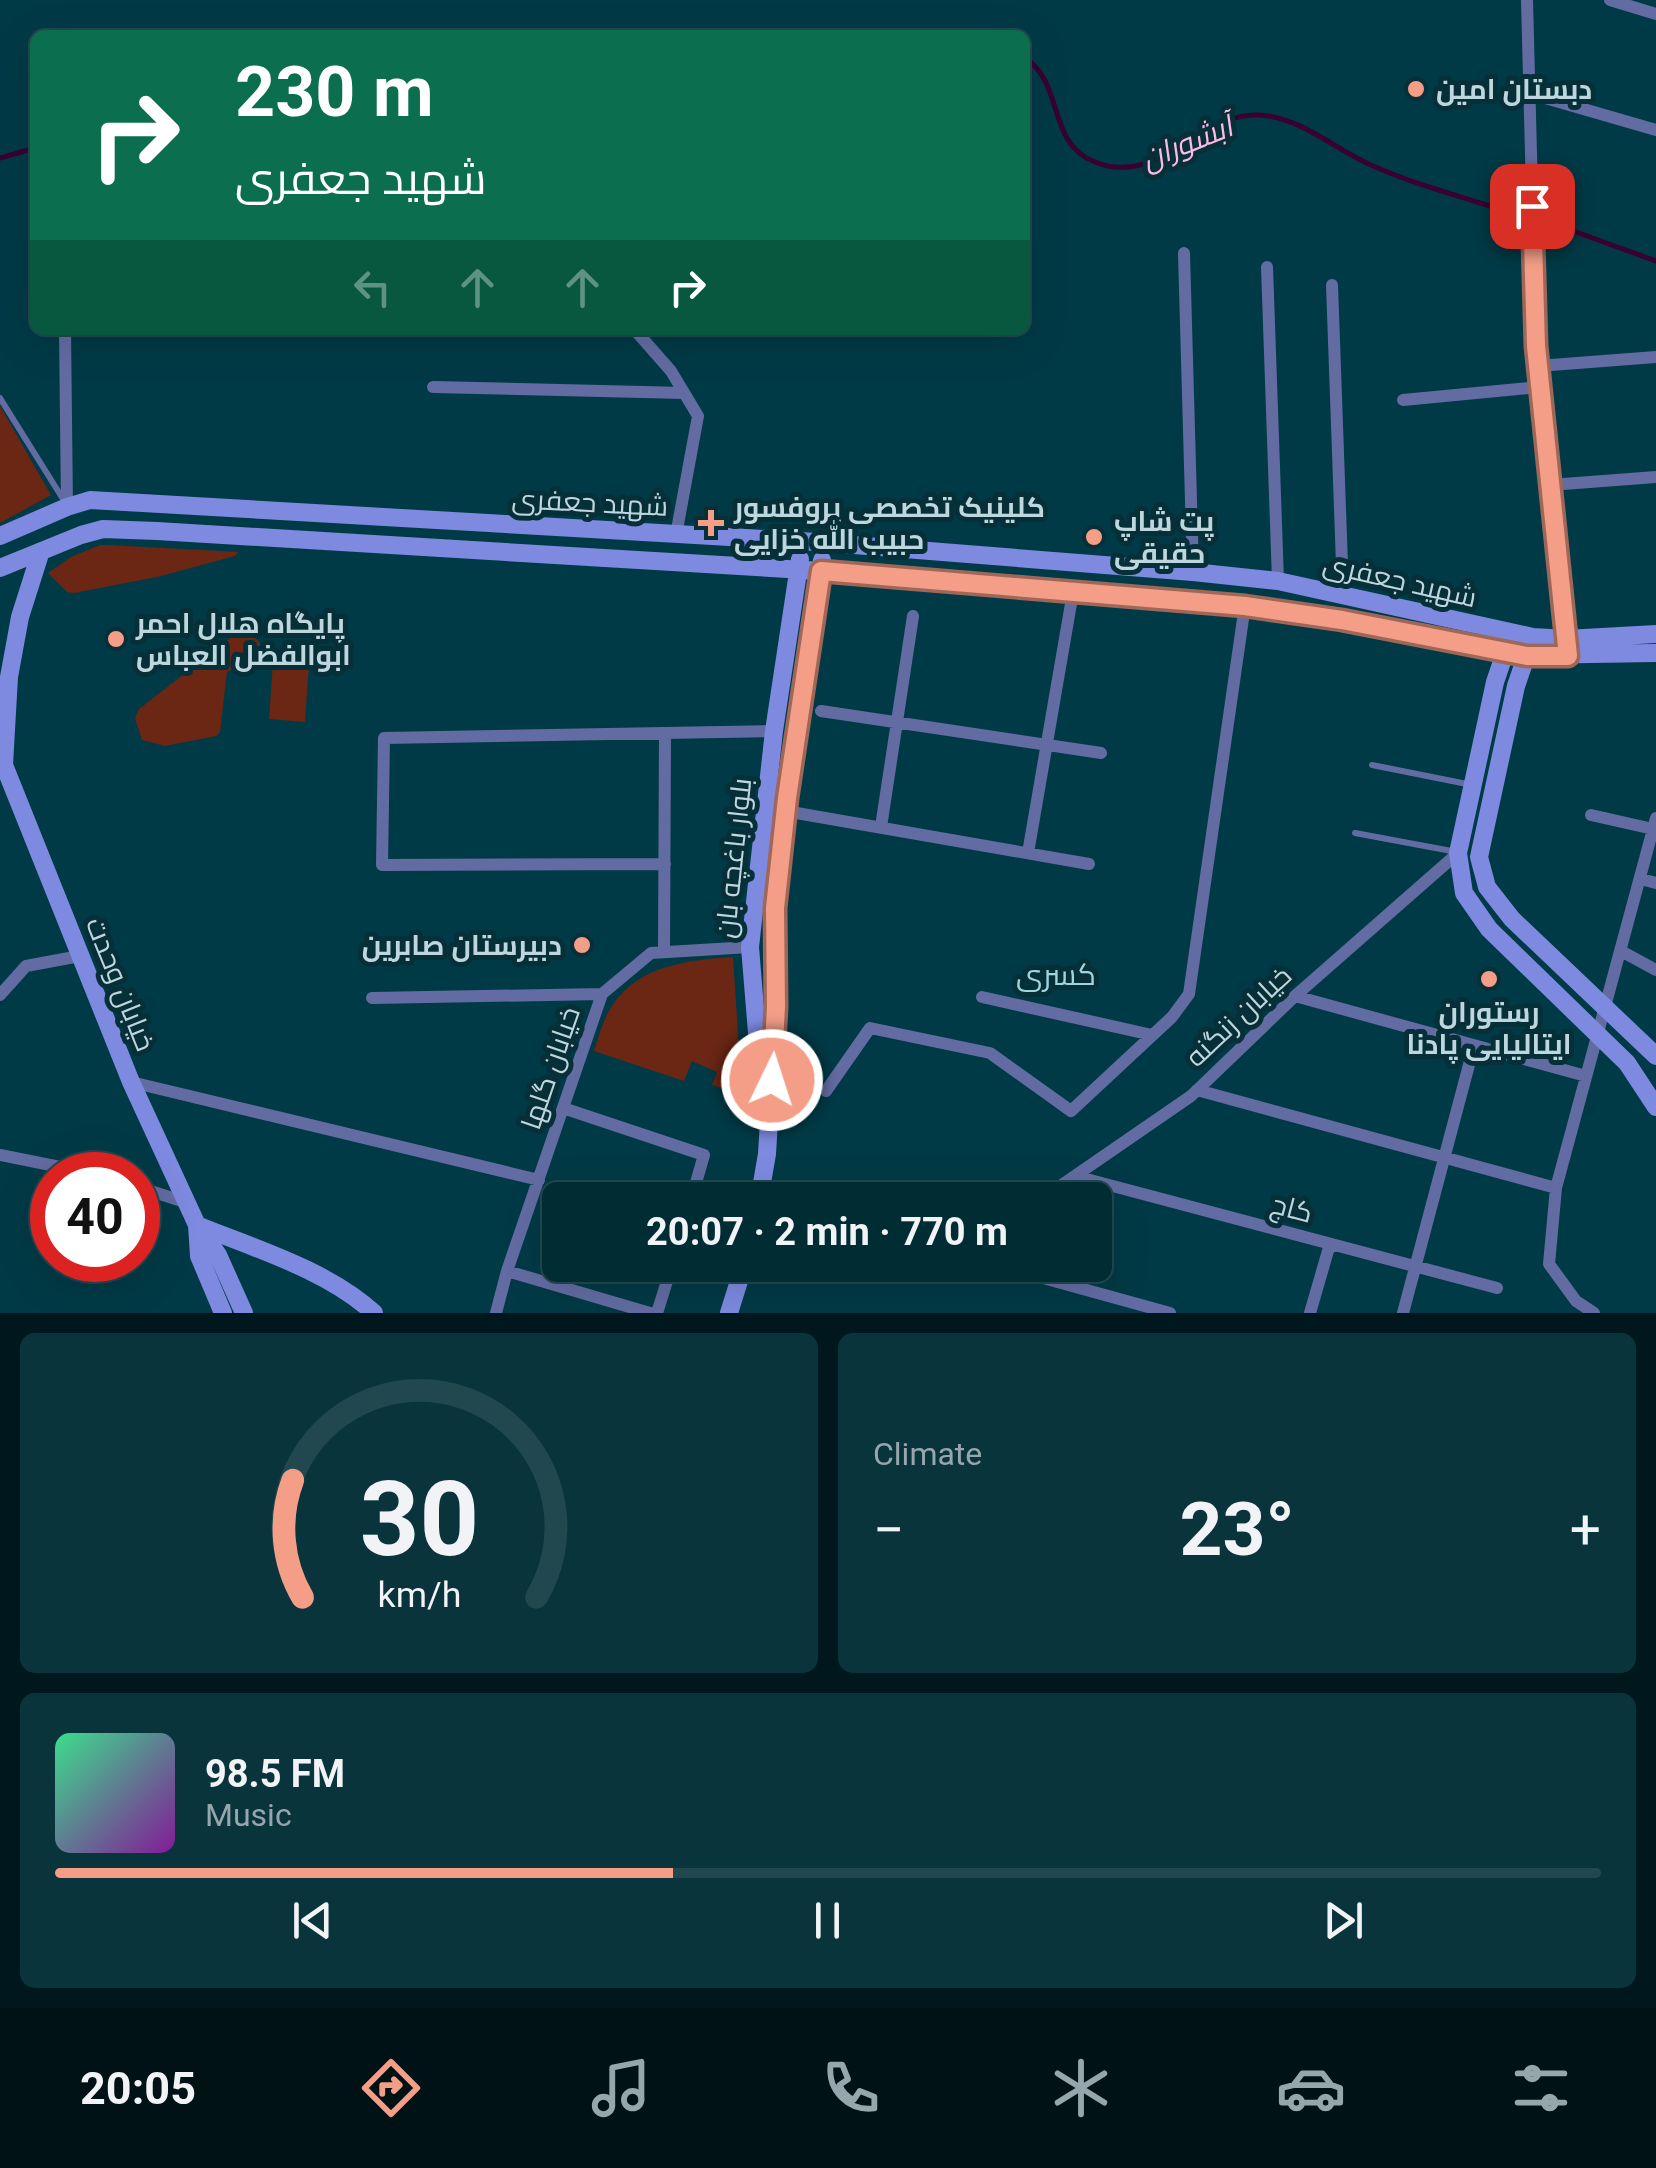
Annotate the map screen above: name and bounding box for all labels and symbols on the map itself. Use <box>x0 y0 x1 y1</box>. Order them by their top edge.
place label: دبستان امین <box>1436 73 1592 106</box>
marker: دبستان امین <box>1405 78 1427 100</box>
water label: آبشوران <box>1136 106 1243 178</box>
pin <box>1490 164 1575 249</box>
street label: شهید جعفری <box>511 482 669 523</box>
place label: کلینیک تخصصی پروفسور حبیب الله خزایی <box>733 491 1045 556</box>
place label: پت شاپ حقیقی <box>1114 505 1214 570</box>
marker: کلینیک تخصصی پروفسور حبیب الله خزایی <box>698 510 724 536</box>
marker: پت شاپ حقیقی <box>1083 526 1105 548</box>
street label: شهید جعفری <box>1320 547 1480 614</box>
place label: پایگاه هلال احمر ابوالفضل العباس <box>135 607 351 672</box>
marker: پایگاه هلال احمر ابوالفضل العباس <box>105 628 127 650</box>
street label: بلوار باغچه بان <box>709 776 760 940</box>
street label: خیابان وحدت <box>79 913 162 1056</box>
place label: دبیرستان صابرین <box>362 929 562 962</box>
marker: دبیرستان صابرین <box>571 934 593 956</box>
district label: کسری <box>1016 957 1096 992</box>
street label: خیابان زنگنه <box>1179 959 1298 1074</box>
marker: رستوران ایتالیایی پادنا <box>1478 968 1500 990</box>
place label: رستوران ایتالیایی پادنا <box>1406 996 1572 1064</box>
street label: خیابان گلها <box>514 1002 587 1134</box>
position arrow <box>720 1028 824 1132</box>
speed limit sign: 40 <box>30 1152 160 1282</box>
street label: کاج <box>1267 1187 1316 1232</box>

